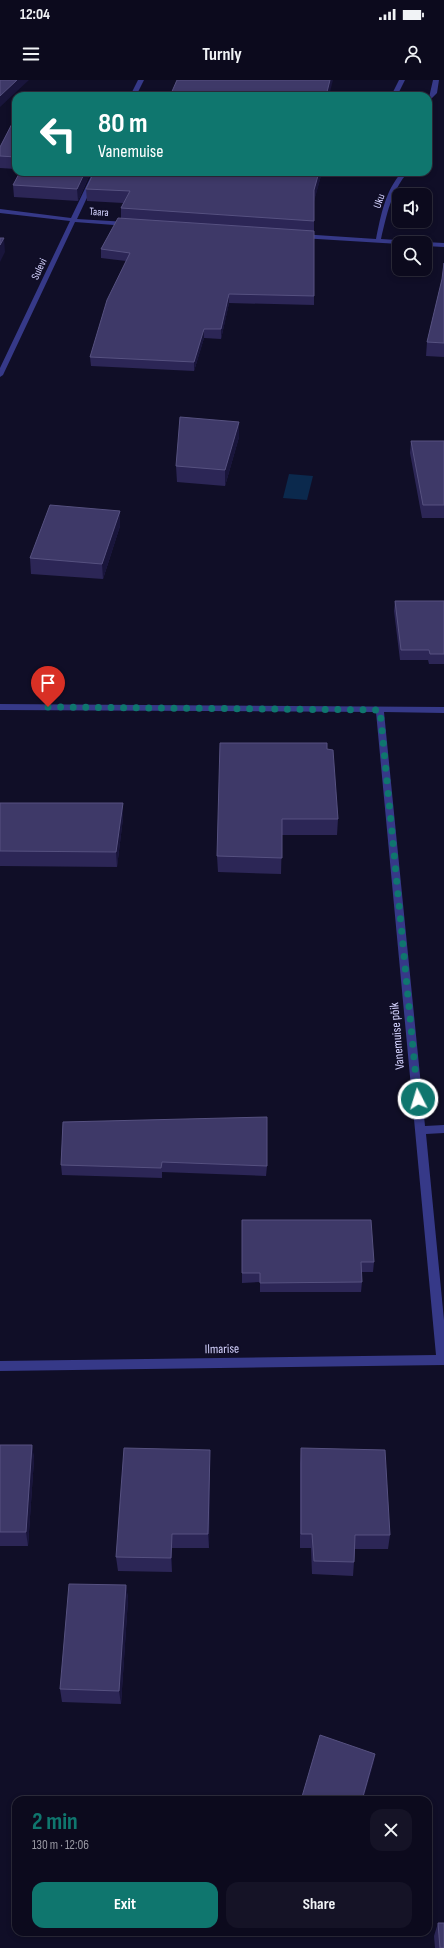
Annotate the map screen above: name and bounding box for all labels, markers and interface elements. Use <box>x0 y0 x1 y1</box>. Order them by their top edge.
text: 12:04 <box>20 5 50 24</box>
icon: menu <box>20 43 42 65</box>
icon: person <box>402 43 424 65</box>
text: Turnly <box>202 44 242 65</box>
text: 80 m <box>98 107 147 140</box>
icon: left <box>32 108 84 160</box>
text: Vanemuise <box>98 141 164 162</box>
map controls <box>392 188 432 276</box>
button: sound <box>392 188 432 228</box>
street label: Uku <box>371 192 388 210</box>
street label: Taara <box>89 205 109 219</box>
button: search <box>392 236 432 276</box>
street label: Sulevi <box>28 256 50 282</box>
pin <box>31 666 65 707</box>
icon: arrive <box>37 672 59 694</box>
street label: Vanemuise põik <box>386 1002 408 1070</box>
position arrow <box>397 1078 439 1120</box>
street label: Ilmarise <box>205 1341 239 1357</box>
text: 2 min <box>32 1807 78 1836</box>
button: close <box>370 1809 412 1851</box>
text: 130 m · 12:06 <box>32 1837 89 1853</box>
button: Exit <box>32 1882 218 1928</box>
button: Share <box>226 1882 412 1928</box>

